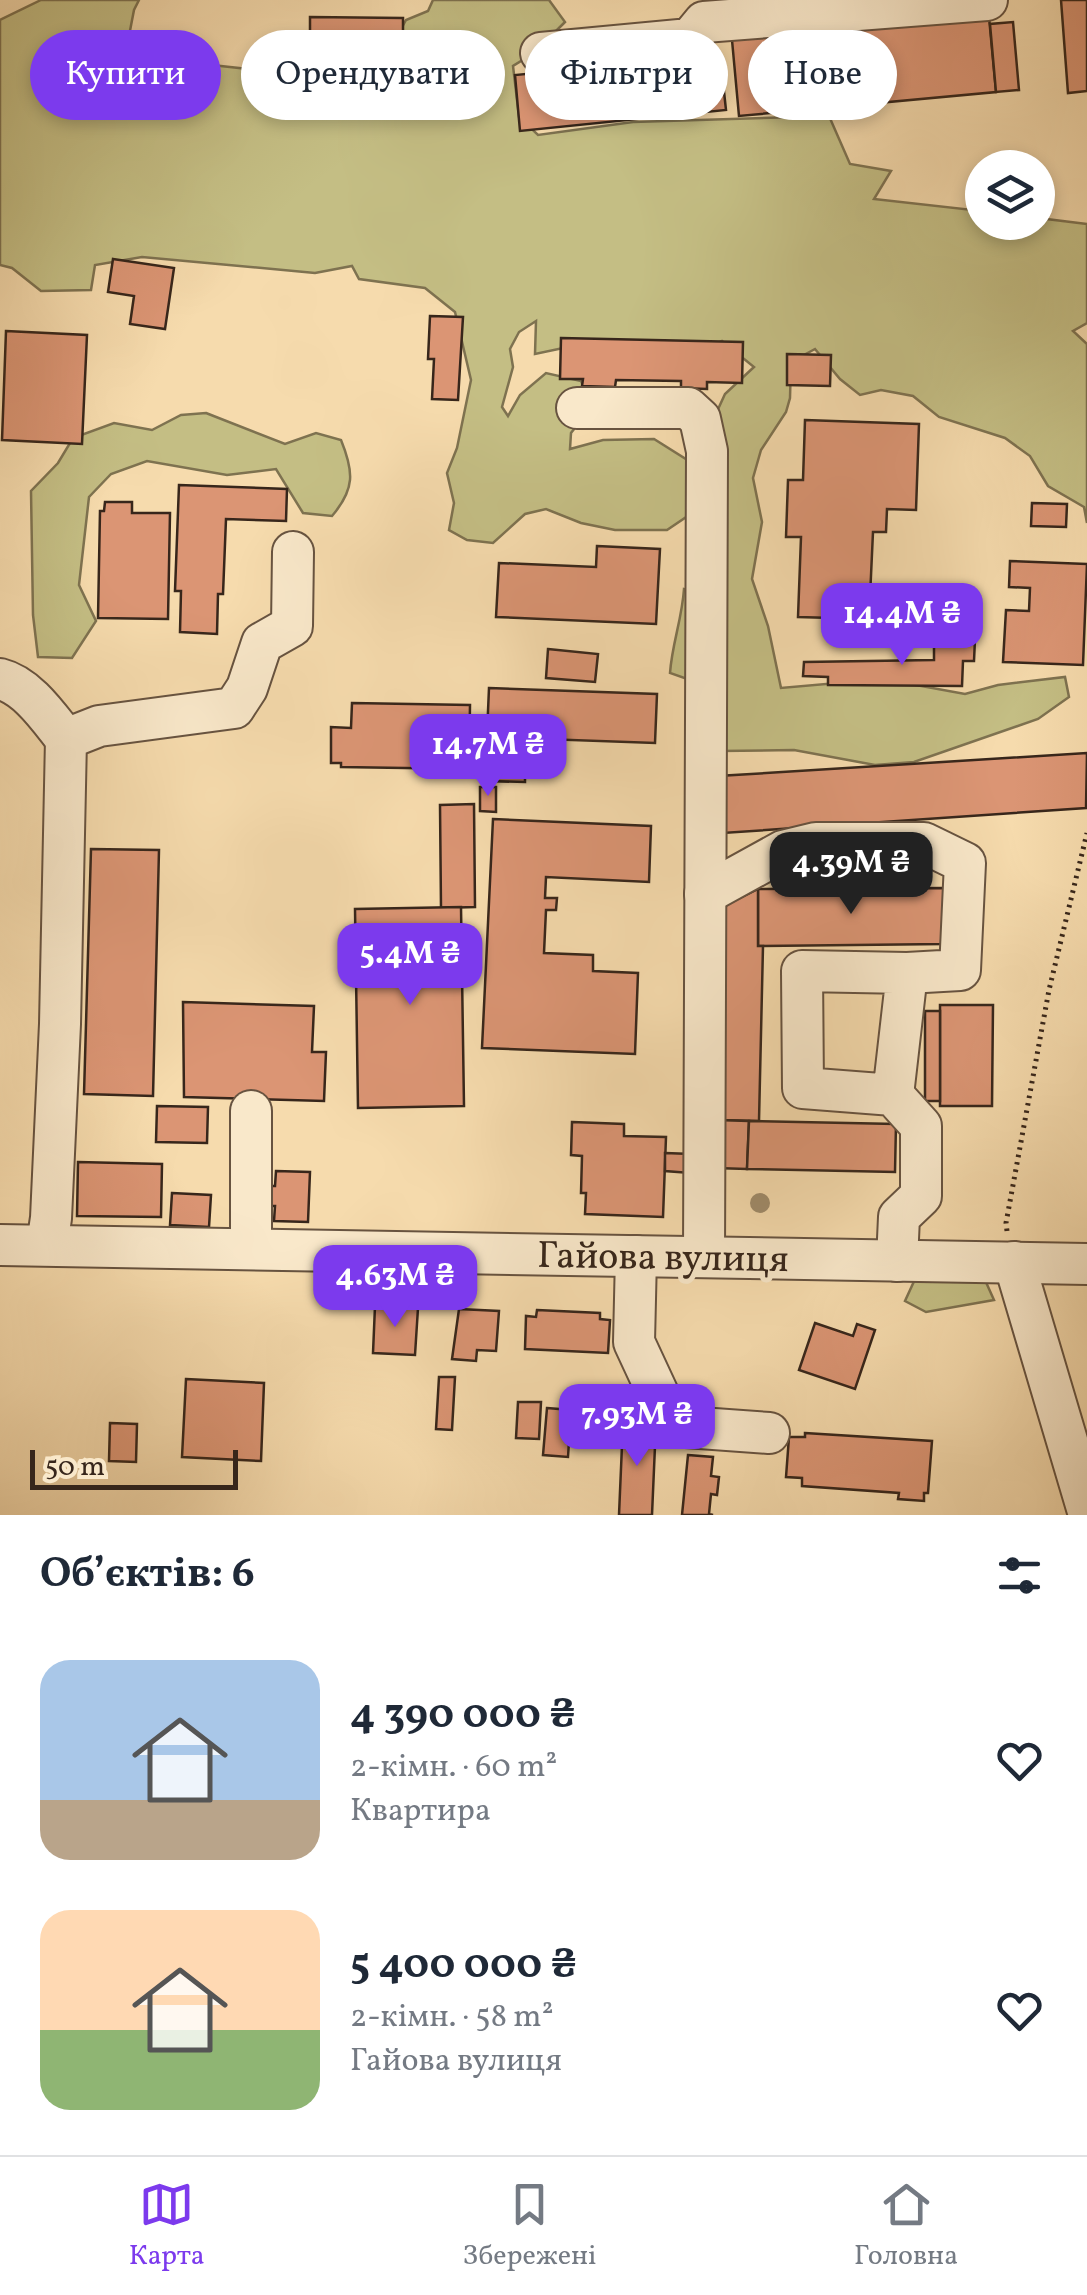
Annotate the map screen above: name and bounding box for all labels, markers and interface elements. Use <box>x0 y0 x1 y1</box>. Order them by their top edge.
chip: Купити <box>30 30 221 120</box>
chip: Орендувати <box>241 30 505 120</box>
chip: Фільтри <box>525 30 728 120</box>
chip: Нове <box>748 30 897 120</box>
map controls <box>965 150 1055 240</box>
button: layers <box>965 150 1055 240</box>
pin: 14.4M ₴ <box>810 583 994 668</box>
text: 14.4M ₴ <box>843 593 961 637</box>
pin: 14.7M ₴ <box>396 714 580 799</box>
text: 14.7M ₴ <box>431 724 545 768</box>
pin: 4.39M ₴ <box>759 832 943 917</box>
text: 4.39M ₴ <box>792 842 910 886</box>
pin: 5.4M ₴ <box>329 923 491 1008</box>
text: 5.4M ₴ <box>359 933 461 977</box>
street label: Гайова вулиця <box>537 1231 789 1288</box>
pin: 4.63M ₴ <box>303 1245 487 1330</box>
text: 4.63M ₴ <box>335 1255 455 1299</box>
pin: 7.93M ₴ <box>545 1384 729 1469</box>
text: 7.93M ₴ <box>581 1394 693 1438</box>
scale bar <box>30 1445 238 1490</box>
text: 50 m <box>45 1448 105 1487</box>
text: Об’єктів: 6 <box>40 1546 255 1605</box>
icon: filters <box>992 1548 1047 1603</box>
text: 4 390 000 ₴ <box>350 1687 576 1746</box>
icon: home <box>120 1700 240 1820</box>
icon: heart <box>992 1733 1047 1788</box>
text: 2-кімн. · 60 m² <box>350 1746 557 1790</box>
text: Квартира <box>350 1790 491 1834</box>
text: 5 400 000 ₴ <box>350 1937 577 1996</box>
icon: home <box>120 1950 240 2070</box>
icon: heart <box>992 1983 1047 2038</box>
text: 2-кімн. · 58 m² <box>350 1996 554 2040</box>
text: Гайова вулиця <box>350 2040 562 2084</box>
tab: Карта <box>129 2177 205 2276</box>
tab: Збережені <box>462 2177 596 2276</box>
tab: Головна <box>854 2177 958 2276</box>

